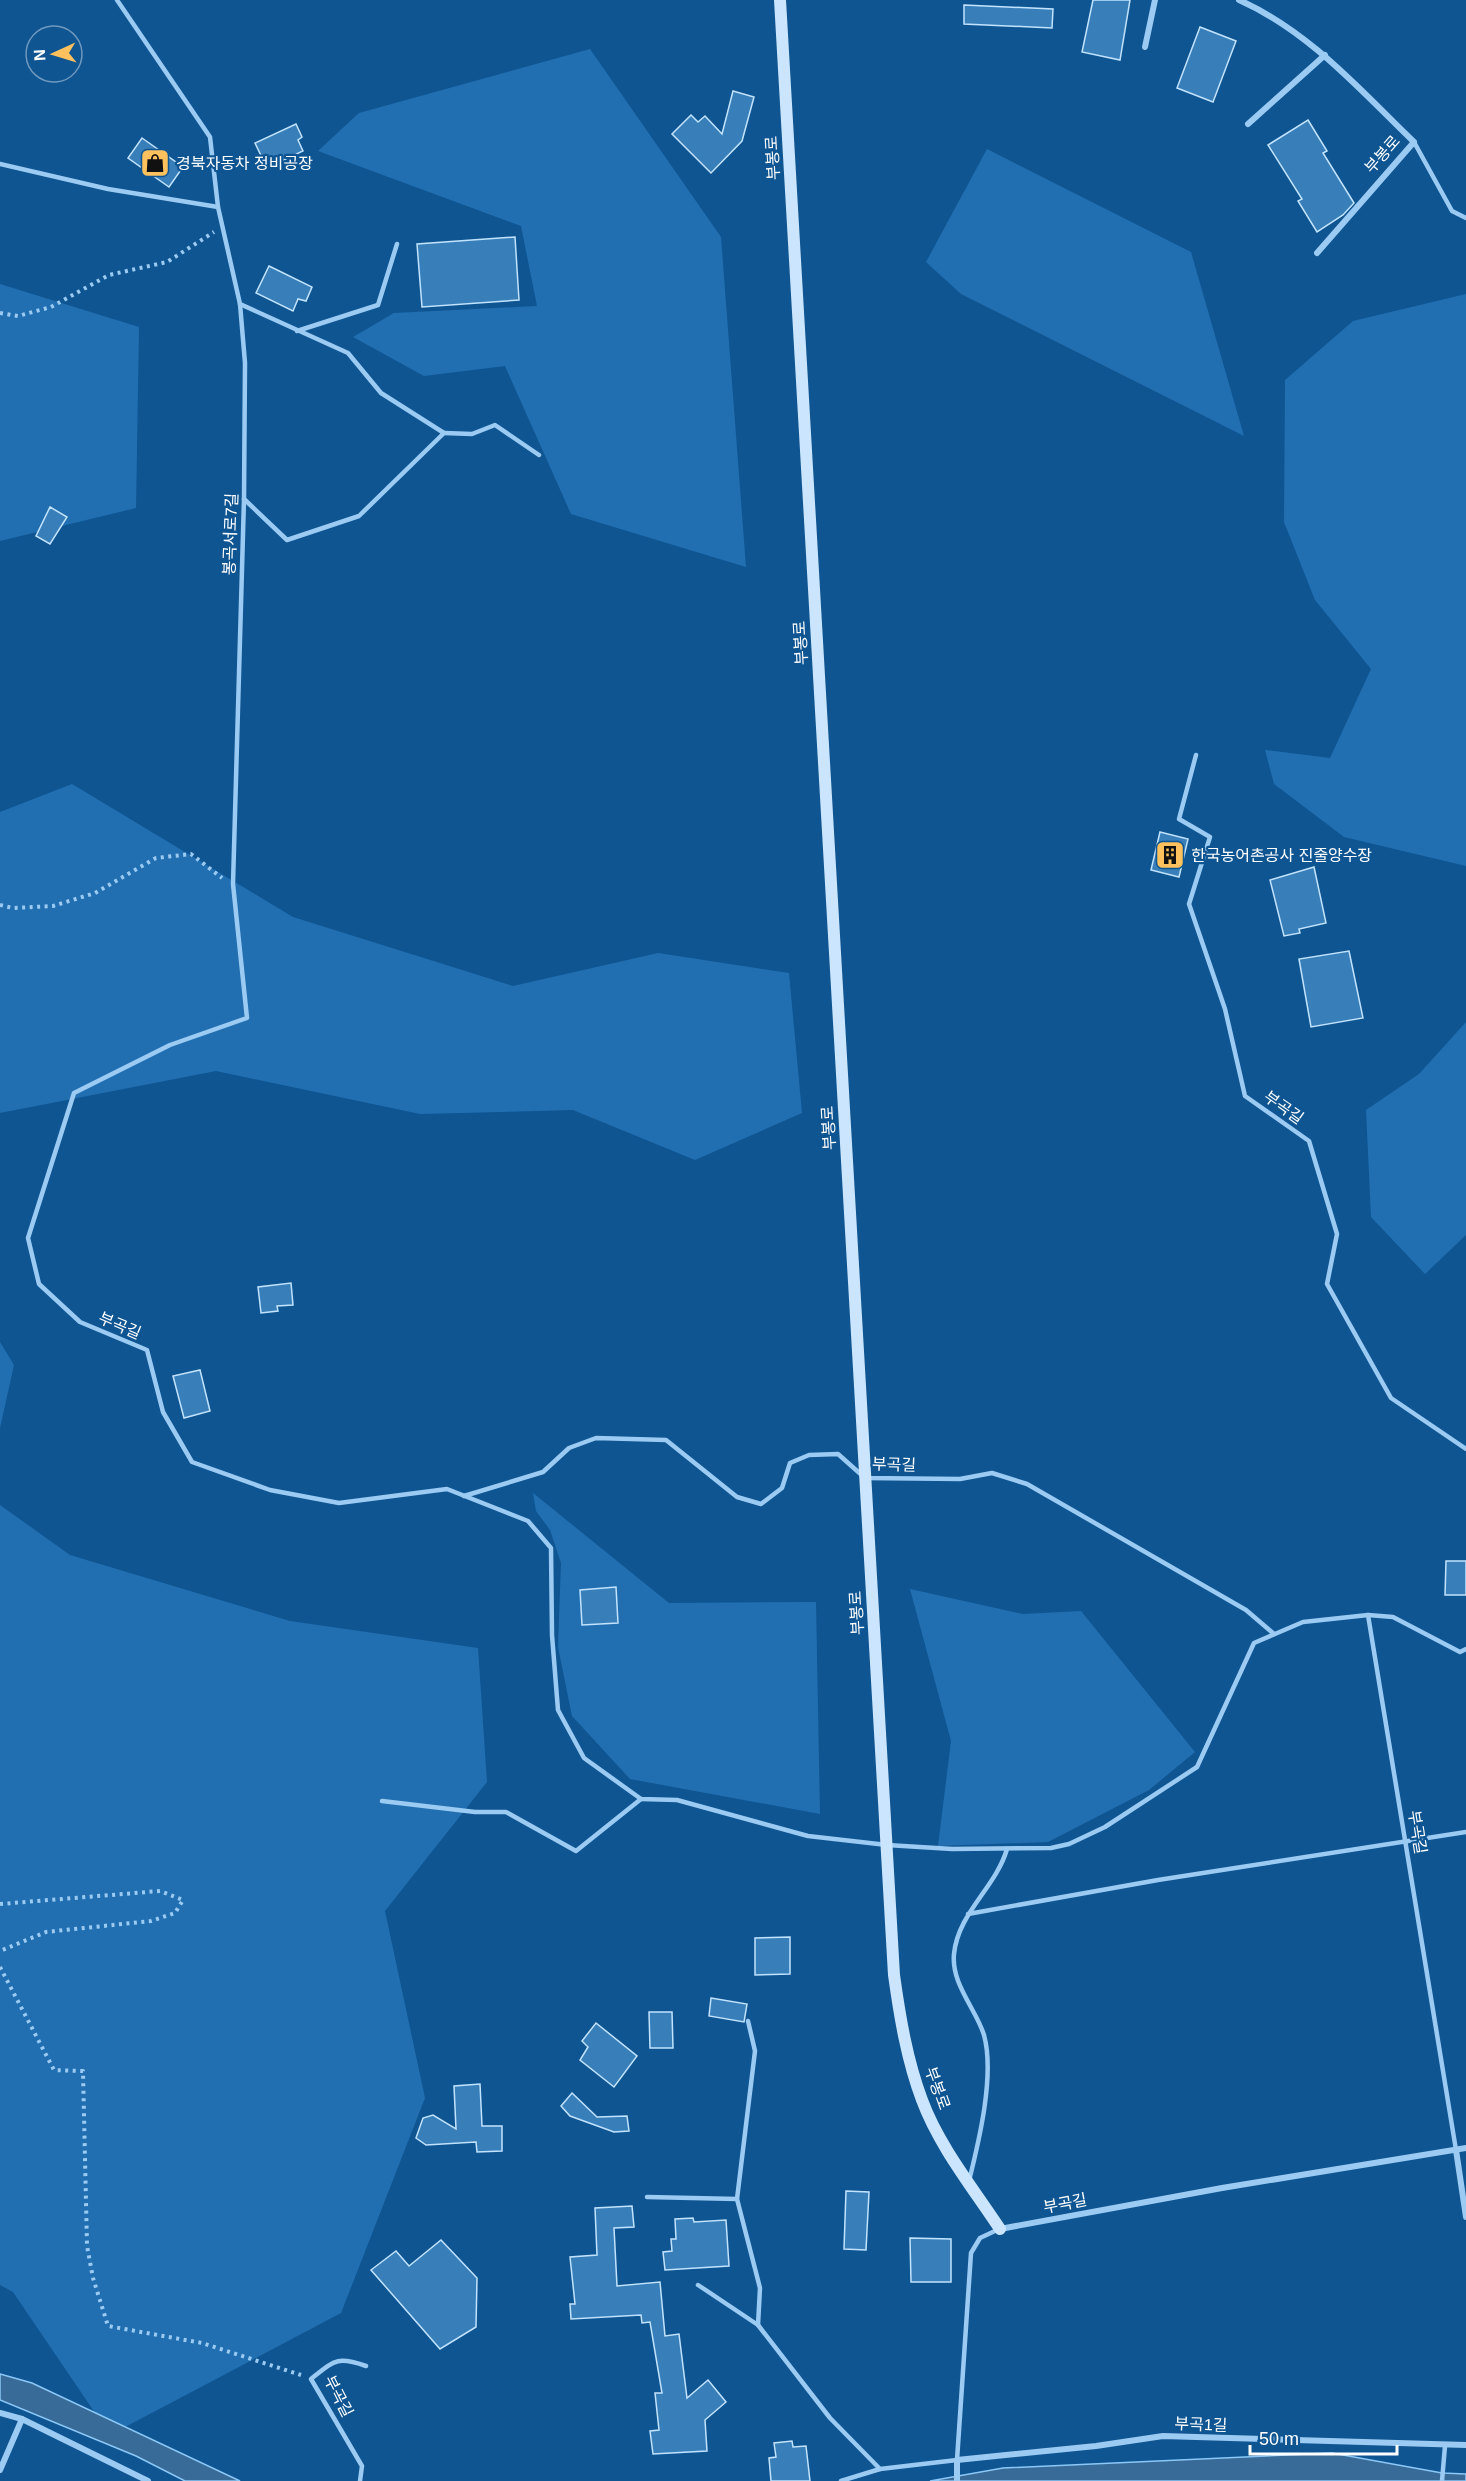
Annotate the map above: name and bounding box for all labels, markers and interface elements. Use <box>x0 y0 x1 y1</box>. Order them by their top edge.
north arrow <box>24 24 84 84</box>
text: N <box>31 49 48 61</box>
street label: 부봉로 <box>1361 132 1403 177</box>
street label: 부봉로 <box>763 135 782 180</box>
shop icon: 경북자동차 정비공장 <box>139 147 171 179</box>
place label: 경북자동차 정비공장 <box>176 155 313 172</box>
street label: 봉곡서로7길 <box>221 492 240 576</box>
street label: 부봉로 <box>791 620 810 665</box>
building icon: 한국농어촌공사 진줄양수장 <box>1154 839 1186 871</box>
place label: 한국농어촌공사 진줄양수장 <box>1191 847 1372 864</box>
street label: 부곡길 <box>1261 1088 1307 1127</box>
street label: 부봉로 <box>819 1105 838 1150</box>
street label: 부곡길 <box>96 1309 143 1342</box>
street label: 부곡길 <box>872 1455 916 1474</box>
street label: 부봉로 <box>847 1590 866 1635</box>
street label: 부곡길 <box>1406 1809 1429 1855</box>
street label: 부봉로 <box>922 2065 953 2112</box>
street label: 부곡길 <box>1042 2191 1088 2216</box>
street label: 부곡길 <box>321 2373 356 2420</box>
street label: 부곡1길 <box>1174 2415 1228 2434</box>
scale bar <box>1250 2418 1397 2456</box>
text: 50 m <box>1259 2429 1299 2449</box>

